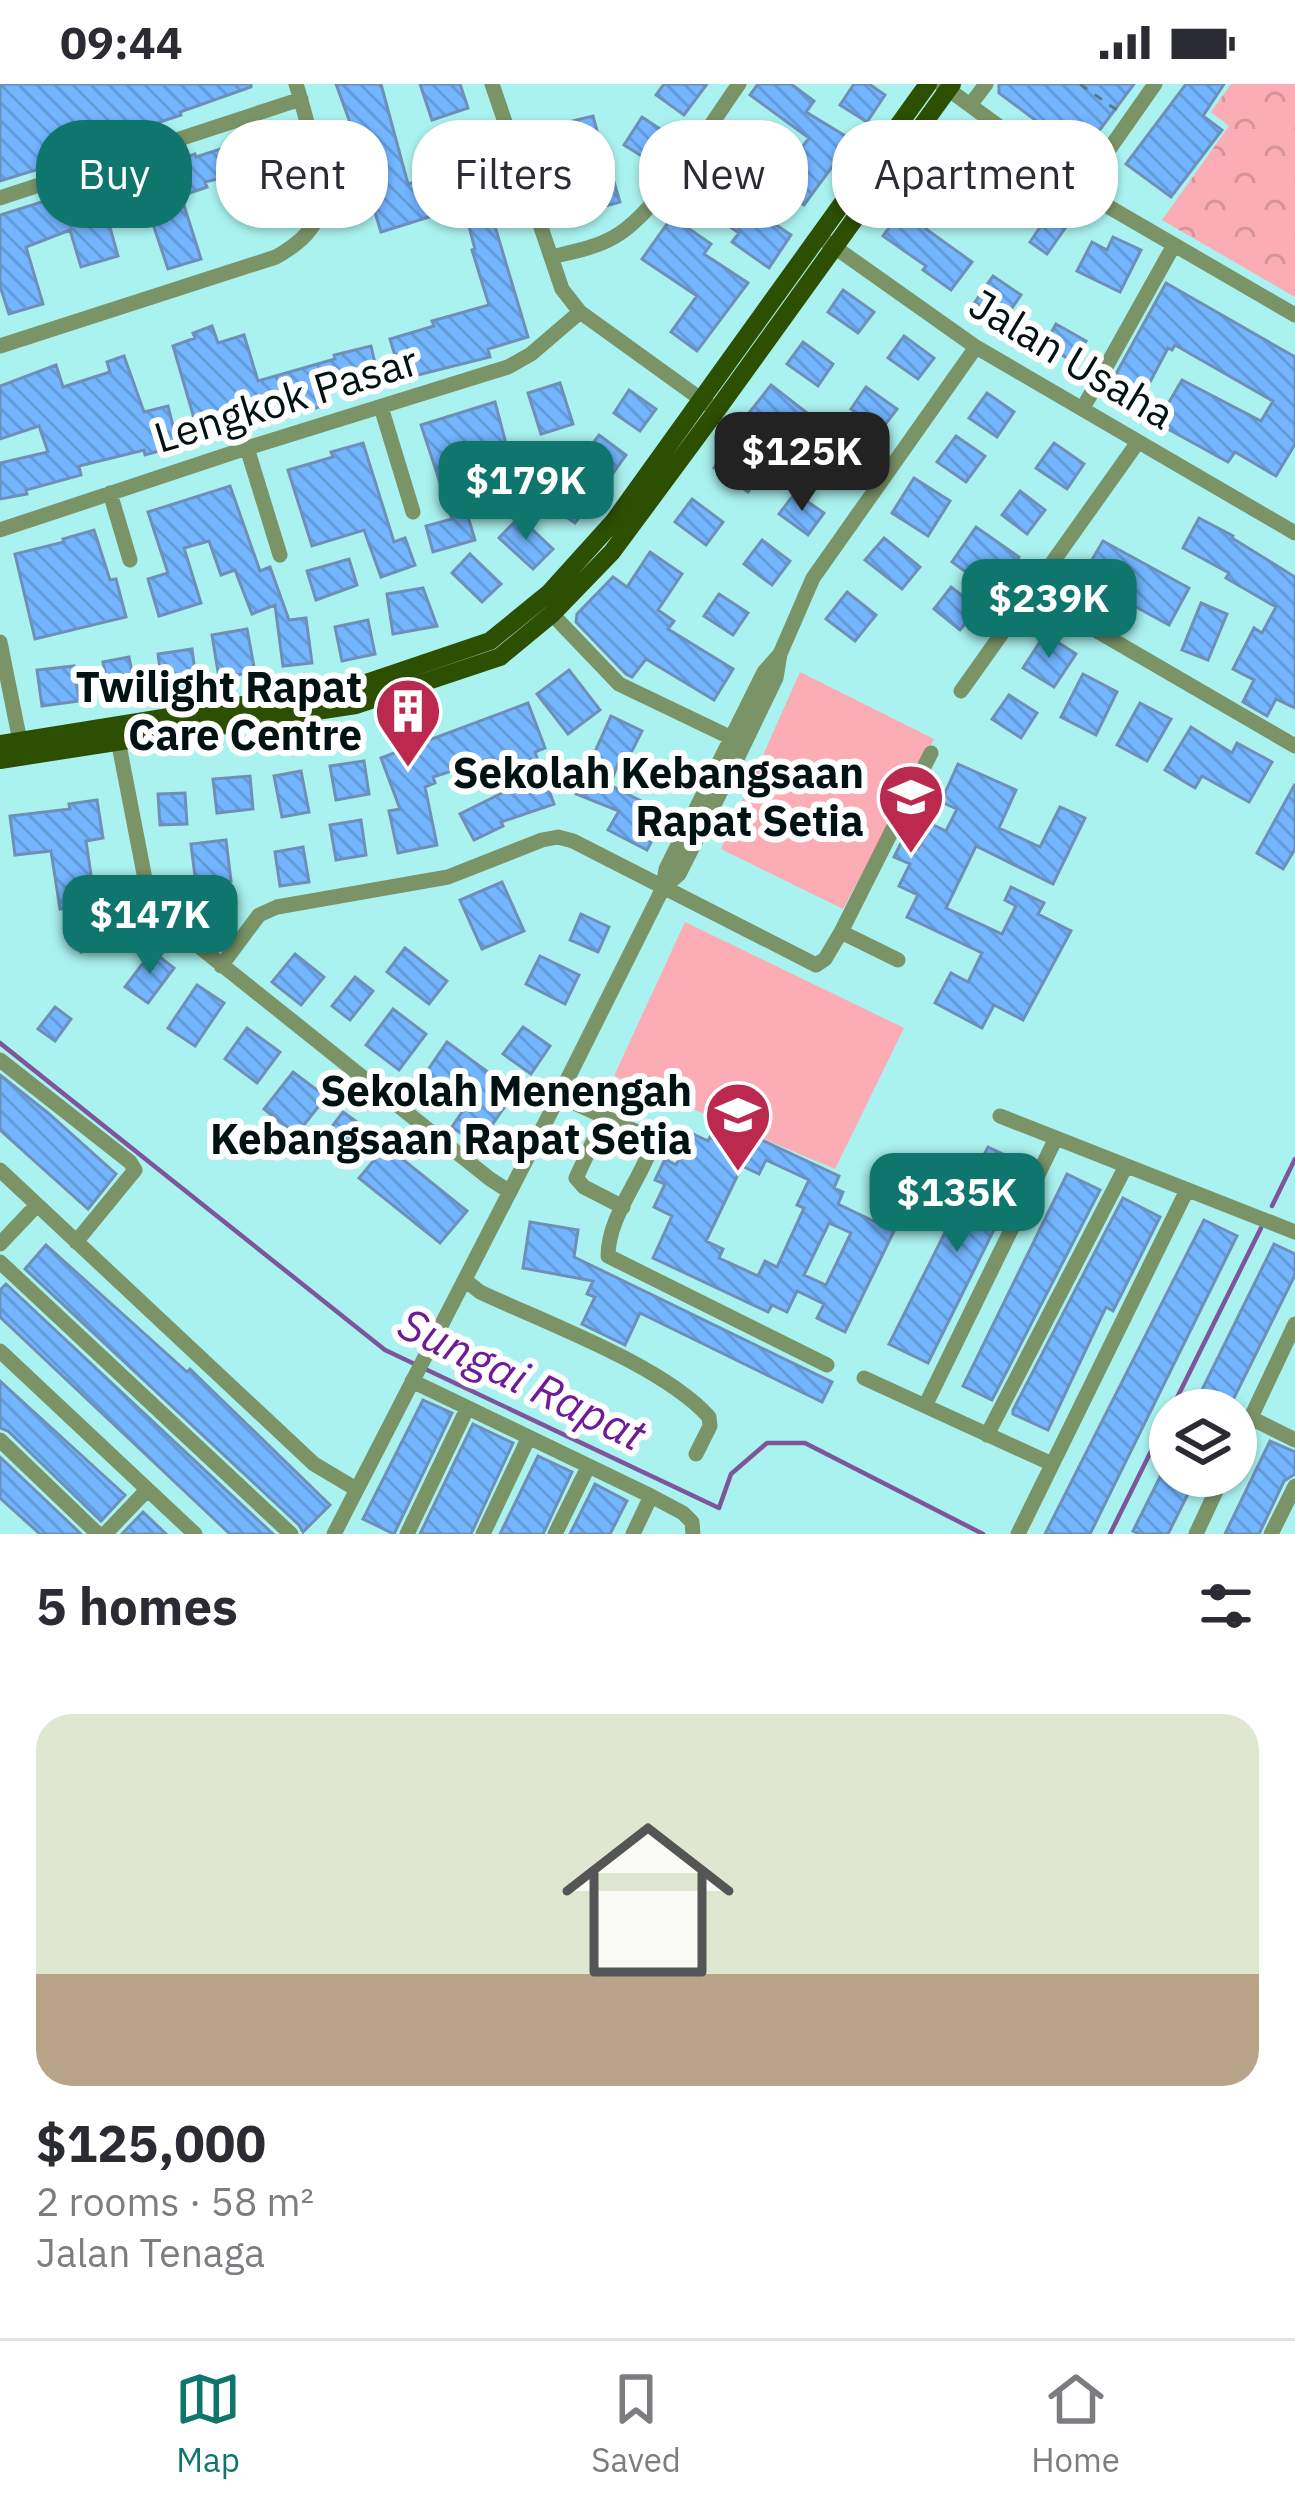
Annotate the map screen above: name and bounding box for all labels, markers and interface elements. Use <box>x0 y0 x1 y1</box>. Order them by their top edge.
text: 09:44 <box>60 13 183 71</box>
chip: Buy <box>36 120 192 228</box>
chip: Rent <box>216 120 388 228</box>
chip: Filters <box>412 120 615 228</box>
chip: New <box>639 120 808 228</box>
chip: Apartment <box>832 120 1118 228</box>
street label: Jalan Usaha <box>960 276 1185 441</box>
street label: Lengkok Pasar <box>148 332 424 465</box>
pin: $125K <box>718 412 886 514</box>
text: $125K <box>742 425 862 476</box>
pin: $179K <box>442 441 610 543</box>
text: $179K <box>466 454 586 505</box>
pin: $239K <box>965 559 1133 661</box>
text: $239K <box>989 572 1109 623</box>
place label: Twilight Rapat Care Centre <box>76 659 362 762</box>
building icon: Twilight Rapat Care Centre <box>373 676 443 770</box>
place label: Sekolah Kebangsaan Rapat Setia <box>452 745 864 848</box>
school or university icon: Sekolah Kebangsaan Rapat Setia <box>876 762 946 856</box>
pin: $147K <box>66 875 234 977</box>
text: $147K <box>90 888 210 939</box>
place label: Sekolah Menengah Kebangsaan Rapat Setia <box>210 1063 692 1166</box>
school or university icon: Sekolah Menengah Kebangsaan Rapat Setia <box>703 1080 773 1174</box>
pin: $135K <box>873 1153 1041 1255</box>
text: $135K <box>897 1166 1017 1217</box>
water label: Sungai Rapat <box>389 1293 657 1464</box>
map controls <box>1149 1389 1257 1497</box>
button: layers <box>1149 1389 1257 1497</box>
text: 5 homes <box>36 1573 238 1639</box>
icon: filters <box>1193 1573 1259 1639</box>
icon: home <box>540 1792 756 2008</box>
text: $125,000 <box>36 2110 266 2176</box>
text: 2 rooms · 58 m² <box>36 2176 314 2227</box>
text: Jalan Tenaga <box>36 2227 265 2278</box>
tab: Map <box>175 2366 241 2481</box>
tab: Saved <box>591 2366 681 2481</box>
tab: Home <box>1031 2366 1120 2481</box>

